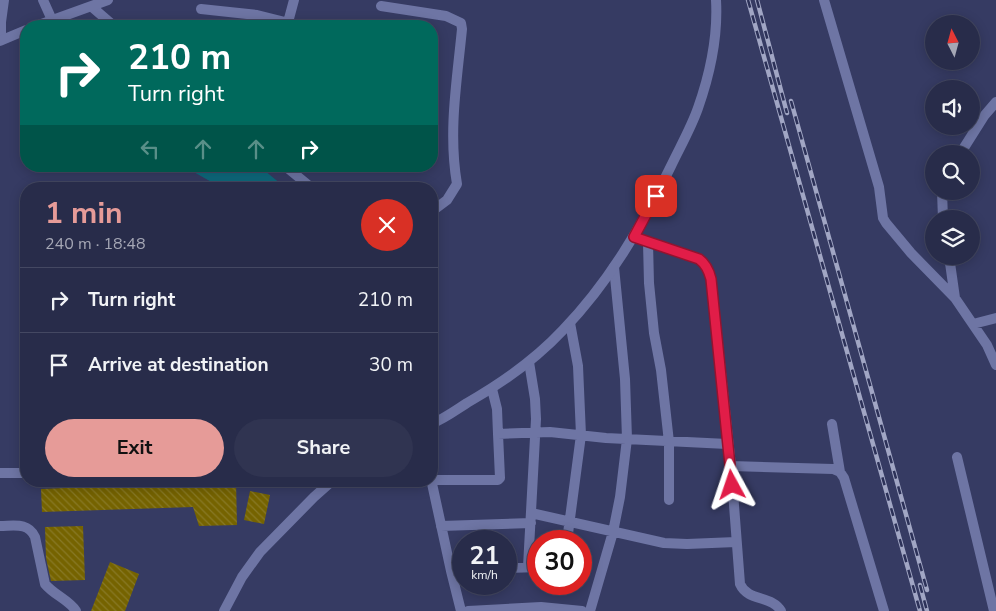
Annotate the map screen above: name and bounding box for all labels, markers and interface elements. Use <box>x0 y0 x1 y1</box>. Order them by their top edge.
north arrow <box>925 15 980 70</box>
map controls <box>925 15 980 265</box>
text: 210 m <box>128 34 231 81</box>
icon: right <box>45 40 110 105</box>
text: Turn right <box>128 79 224 109</box>
button: sound <box>925 80 980 135</box>
icon: left <box>136 135 164 163</box>
icon: ahead <box>189 135 217 163</box>
icon: ahead <box>242 135 270 163</box>
icon: right <box>295 135 323 163</box>
button: search <box>925 145 980 200</box>
pin <box>635 175 677 217</box>
icon: arrive <box>642 182 670 210</box>
text: 1 min <box>45 193 123 234</box>
button: close <box>361 199 413 251</box>
button: layers <box>925 210 980 265</box>
text: 240 m · 18:48 <box>45 233 146 255</box>
icon: right <box>45 286 73 314</box>
text: Turn right <box>88 287 175 313</box>
text: 210 m <box>358 287 413 313</box>
icon: arrive <box>45 351 73 379</box>
text: Arrive at destination <box>88 352 269 378</box>
text: 30 m <box>369 352 413 378</box>
button: Exit <box>45 419 224 477</box>
button: Share <box>234 419 413 477</box>
position arrow <box>705 458 757 510</box>
speed limit sign: 30 <box>527 530 592 595</box>
text: 21 <box>469 539 500 573</box>
text: km/h <box>471 567 498 583</box>

